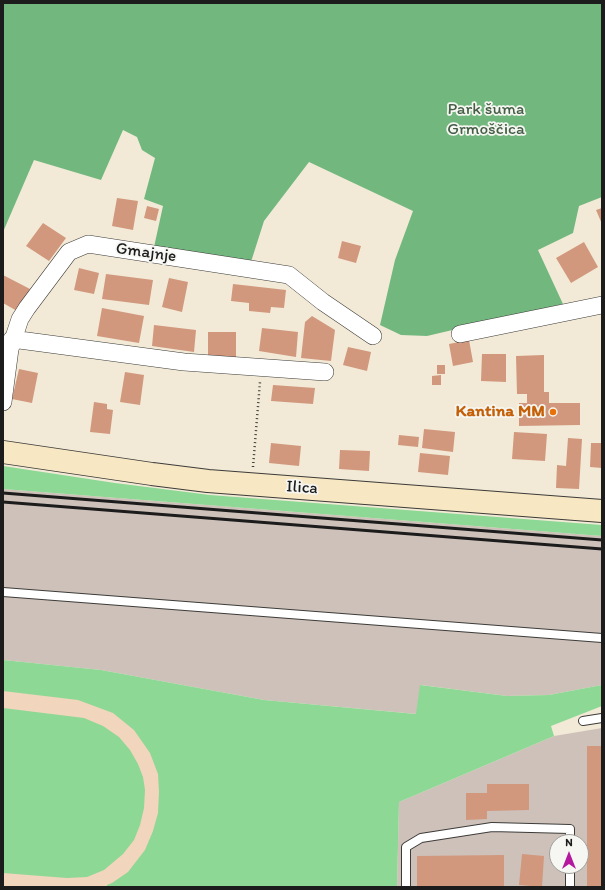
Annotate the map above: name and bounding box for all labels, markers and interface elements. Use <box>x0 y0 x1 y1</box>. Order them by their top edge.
park label: Park šuma Grmoščica <box>447 100 525 140</box>
street label: Gmajnje <box>114 239 178 267</box>
place label: Kantina MM <box>456 402 545 422</box>
marker: Kantina MM <box>548 407 558 417</box>
street label: Ilica <box>286 477 318 499</box>
north arrow <box>549 834 589 874</box>
text: N <box>565 836 573 849</box>

